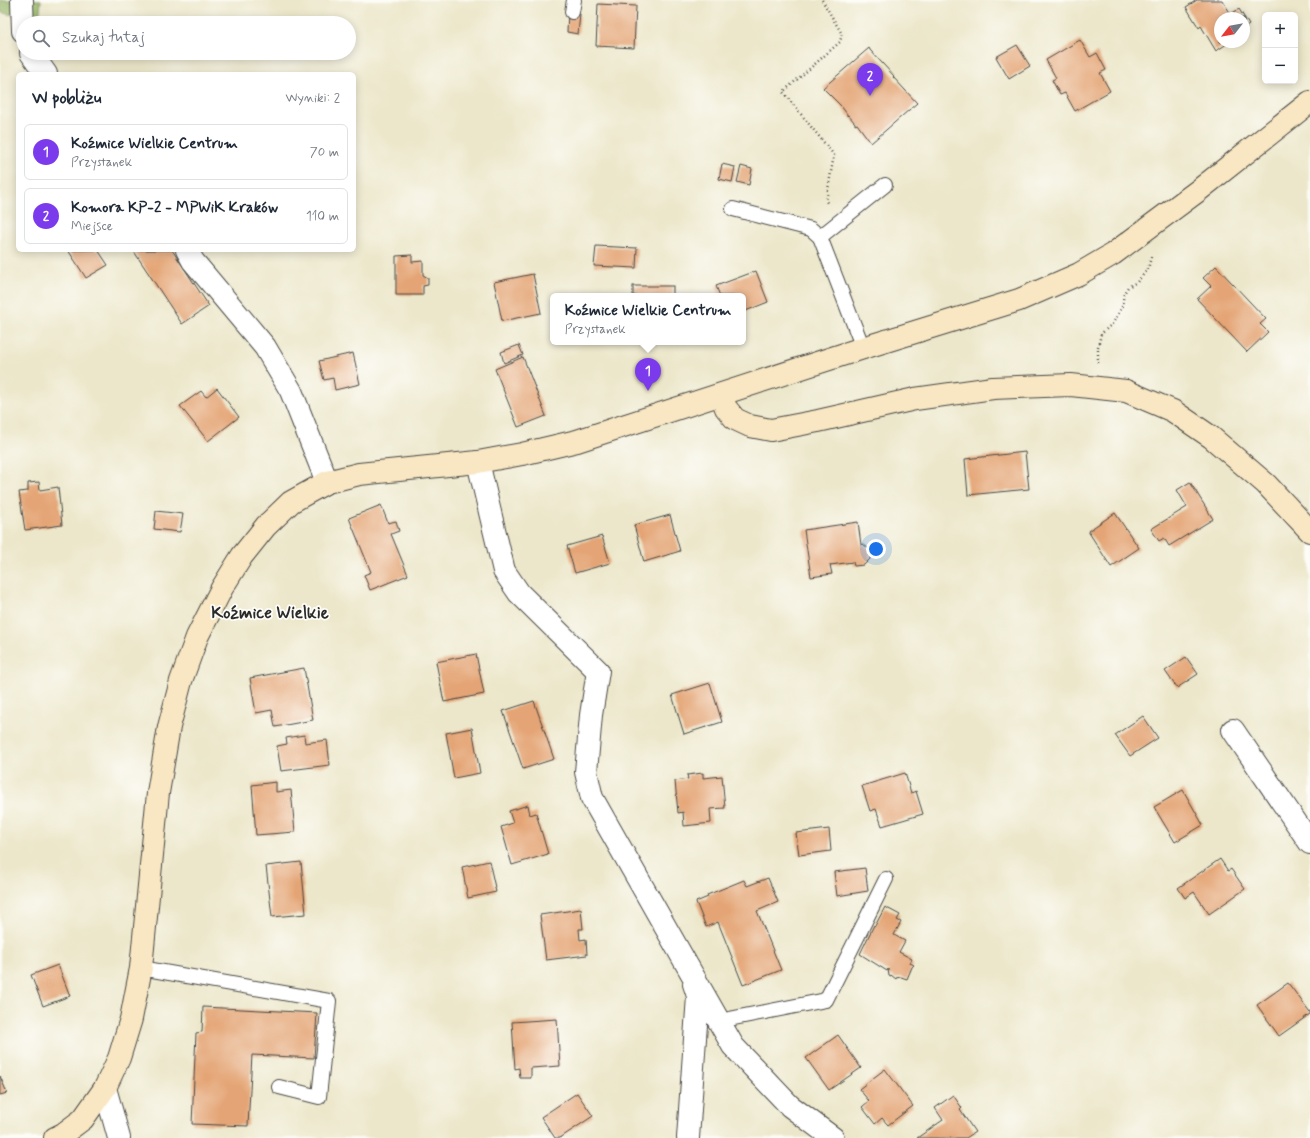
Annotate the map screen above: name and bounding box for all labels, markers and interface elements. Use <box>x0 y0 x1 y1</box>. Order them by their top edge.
north arrow <box>1214 12 1250 48</box>
map controls <box>1262 12 1298 84</box>
button: + <box>1262 12 1298 48</box>
search box <box>16 16 356 60</box>
icon: search <box>30 27 52 49</box>
text: Szukaj tutaj <box>62 28 145 48</box>
button: − <box>1262 48 1298 84</box>
pin: 2 <box>857 63 883 96</box>
text: W pobliżu <box>32 87 101 109</box>
text: Wyniki: 2 <box>286 90 340 107</box>
text: Koźmice Wielkie Centrum <box>71 134 238 154</box>
text: 1 <box>43 144 49 161</box>
text: 70 m <box>310 144 339 161</box>
text: Przystanek <box>71 154 132 171</box>
text: Komora KP-2 - MPWiK Kraków <box>71 198 278 218</box>
text: 2 <box>43 208 49 225</box>
text: 110 m <box>306 208 339 225</box>
text: Miejsce <box>71 218 113 235</box>
popup <box>550 293 746 345</box>
text: Koźmice Wielkie Centrum <box>565 301 731 321</box>
text: Przystanek <box>565 321 626 338</box>
pin: 1 <box>635 358 661 391</box>
your location <box>866 539 886 559</box>
district label: Koźmice Wielkie <box>211 602 329 624</box>

